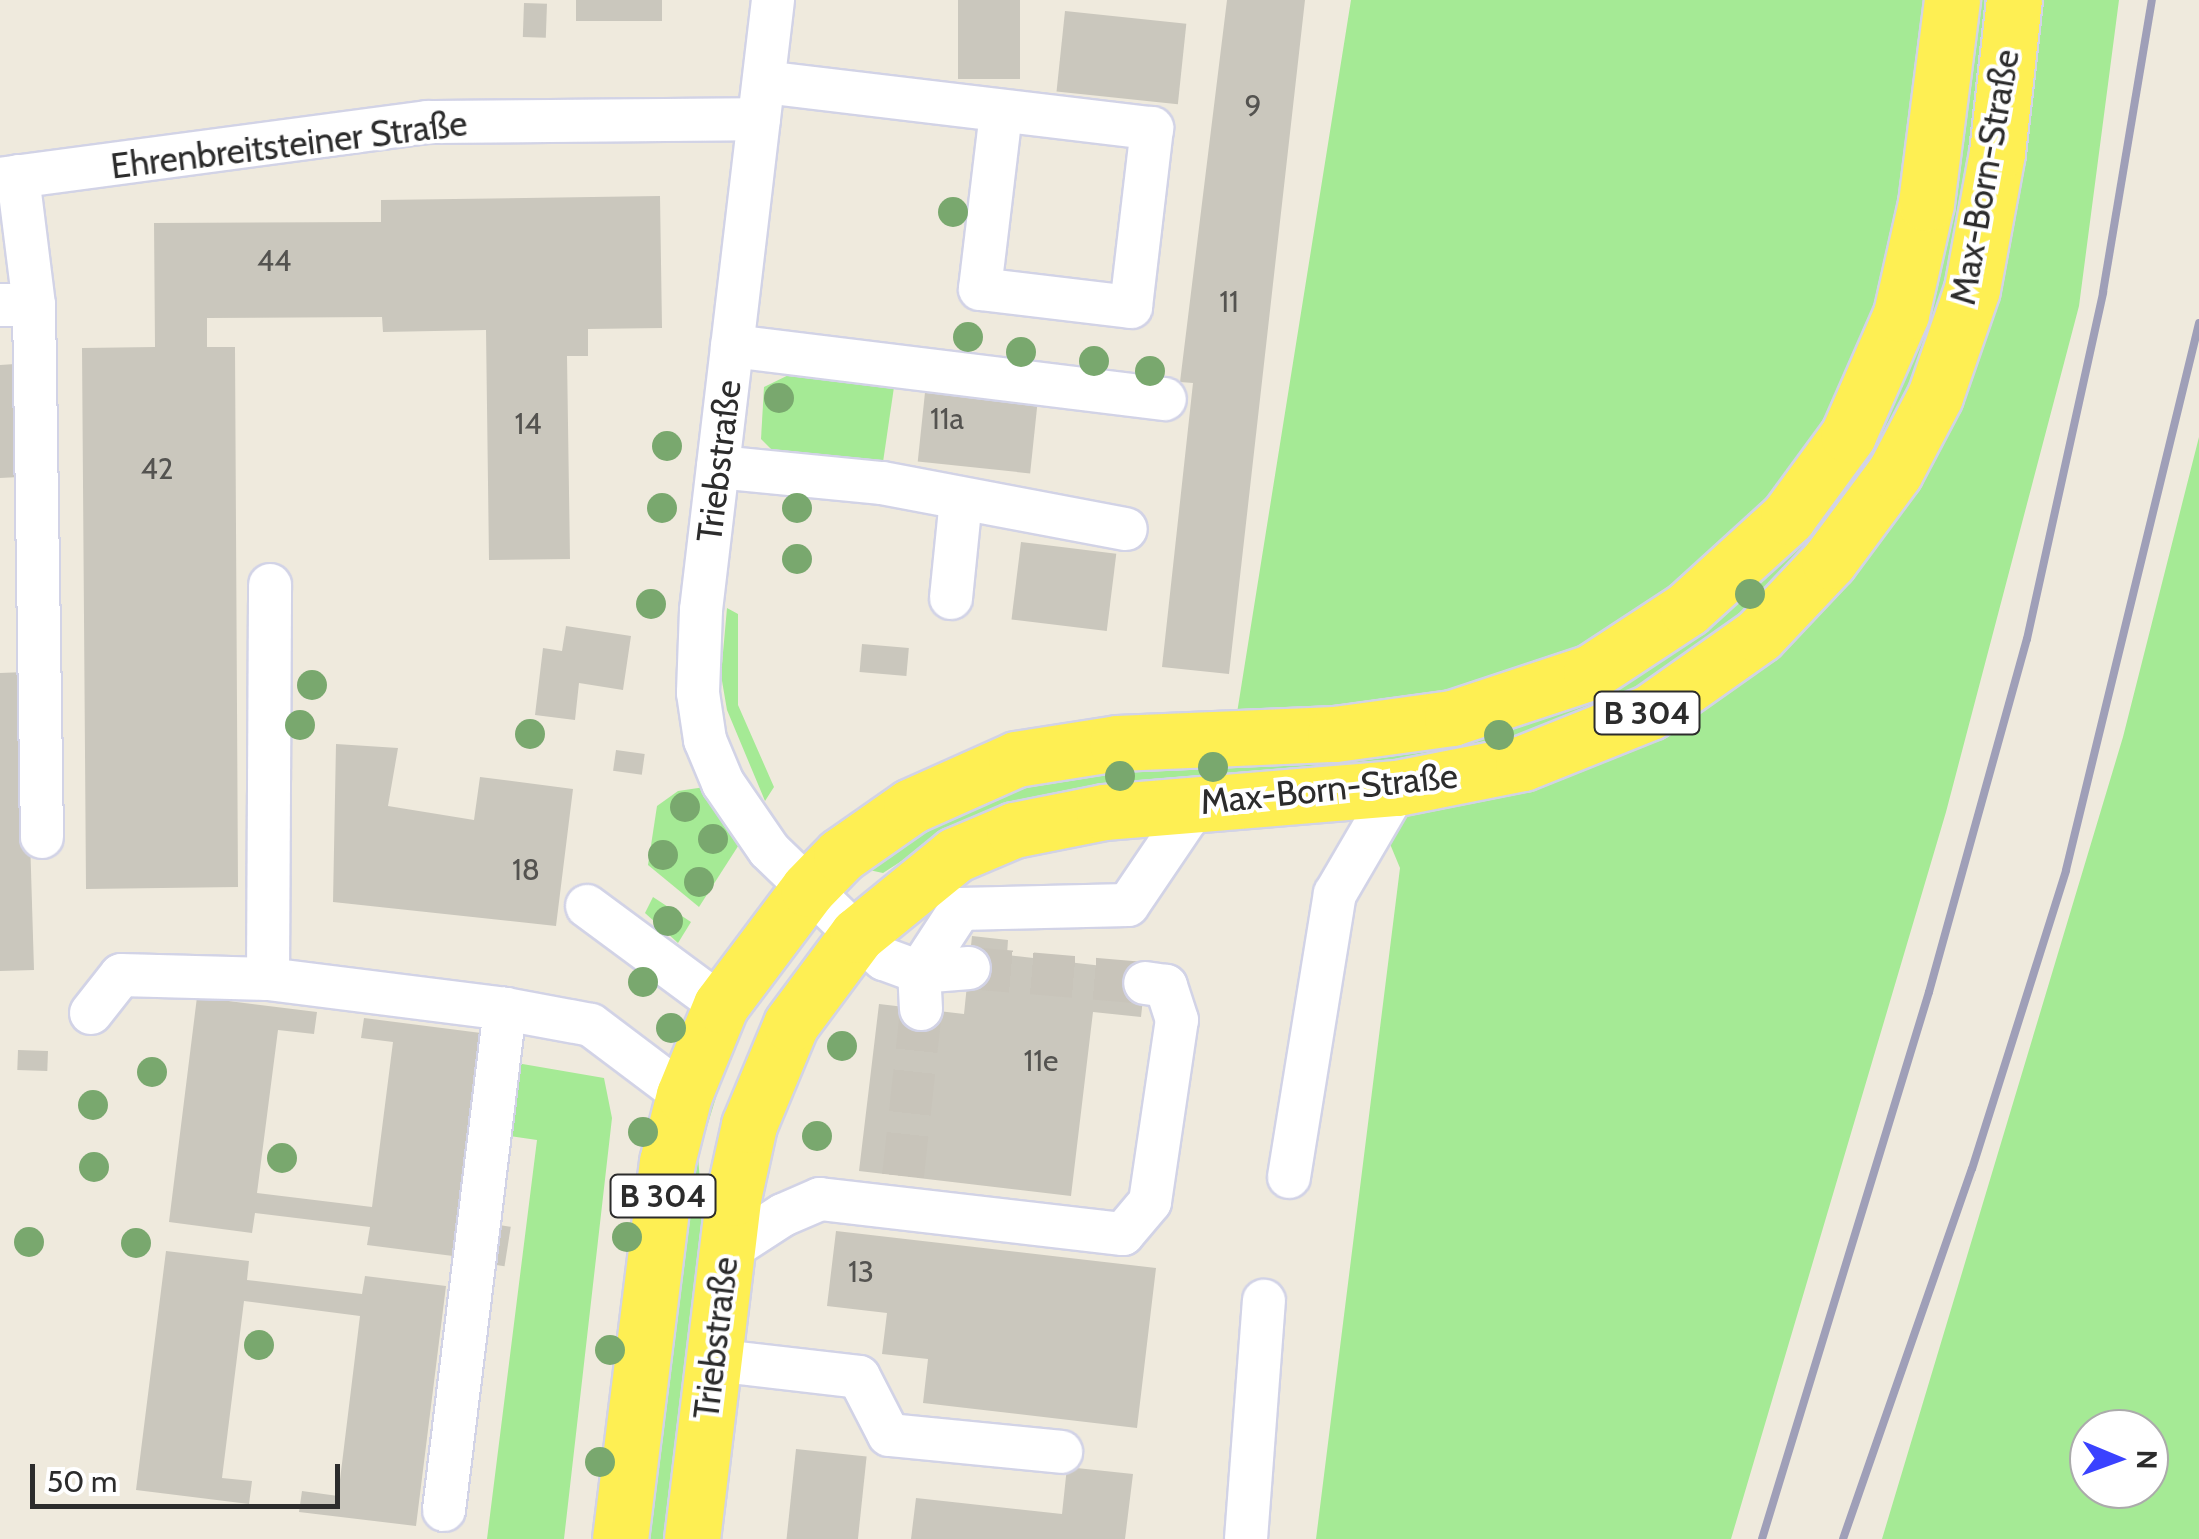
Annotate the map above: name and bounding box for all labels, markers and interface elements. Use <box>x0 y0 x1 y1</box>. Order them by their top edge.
street label: Max-Born-Straße <box>1942 46 2028 308</box>
house number: 9 <box>1244 88 1262 124</box>
street label: Ehrenbreitsteiner Straße <box>108 102 470 188</box>
house number: 44 <box>257 243 291 279</box>
house number: 11 <box>1219 284 1239 320</box>
street label: Triebstraße <box>688 377 750 545</box>
house number: 11a <box>930 401 964 437</box>
house number: 14 <box>514 406 542 442</box>
house number: 42 <box>140 451 174 487</box>
road number: B 304 <box>1592 686 1702 740</box>
street label: Max-Born-Straße <box>1198 755 1460 823</box>
house number: 18 <box>512 852 540 888</box>
house number: 11e <box>1024 1043 1058 1079</box>
road number: B 304 <box>608 1169 718 1223</box>
street label: Triebstraße <box>685 1254 747 1422</box>
house number: 13 <box>848 1254 874 1290</box>
north arrow <box>2069 1409 2169 1509</box>
scale bar <box>35 1444 345 1506</box>
text: N <box>2130 1449 2164 1470</box>
text: 50 m <box>47 1463 117 1500</box>

